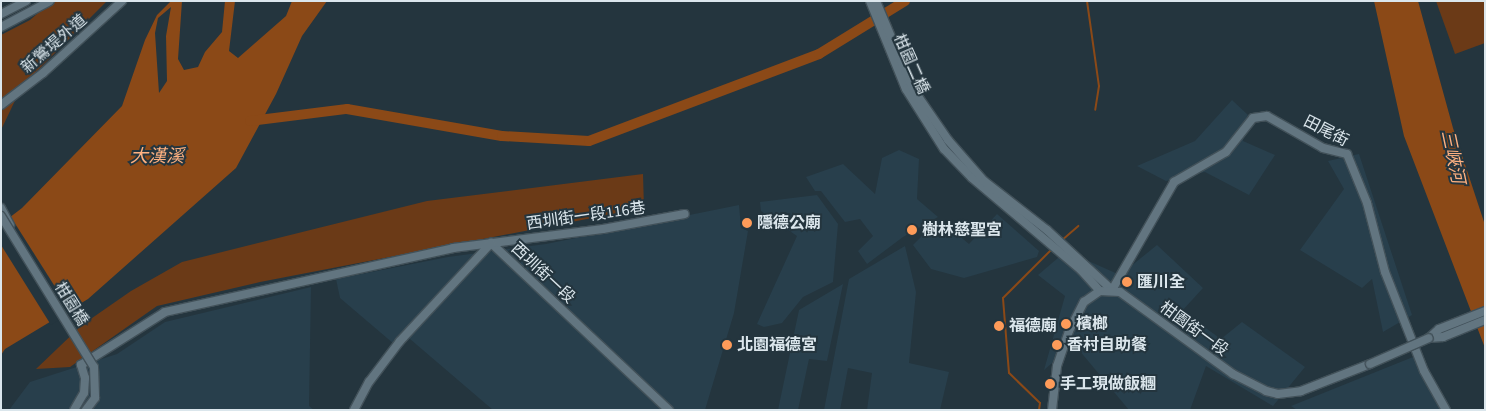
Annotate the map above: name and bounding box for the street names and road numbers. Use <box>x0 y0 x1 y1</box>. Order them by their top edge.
street label: 新鶯堤外道 <box>18 11 90 77</box>
street label: 柑園二橋 <box>889 31 933 97</box>
street label: 田尾街 <box>1300 112 1352 150</box>
street label: 西圳街一段116巷 <box>525 198 647 234</box>
street label: 西圳街一段 <box>507 239 579 307</box>
street label: 柑園橋 <box>50 279 92 329</box>
street label: 柑園街一段 <box>1156 298 1232 360</box>

